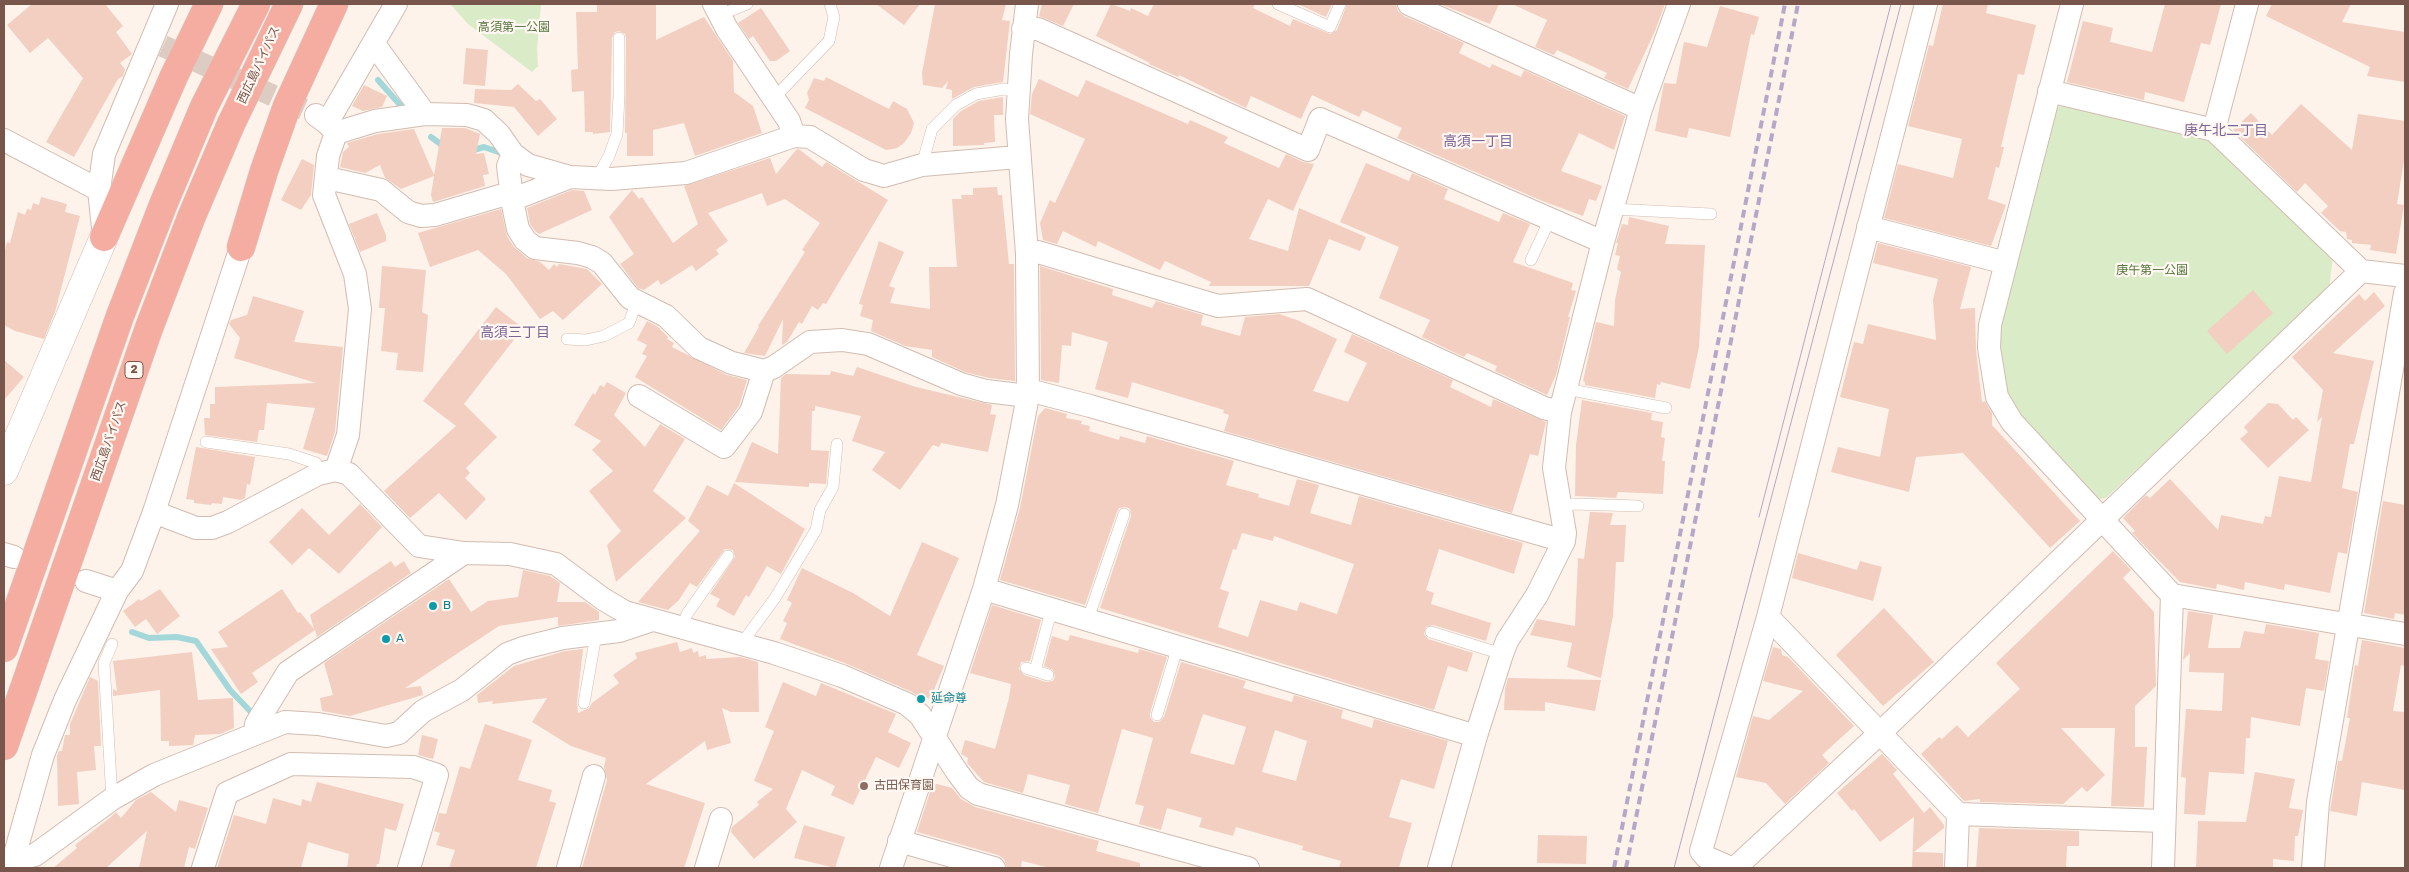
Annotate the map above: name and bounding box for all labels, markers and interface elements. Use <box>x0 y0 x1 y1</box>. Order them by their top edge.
park label: 高須第一公園 <box>478 21 550 35</box>
street label: 西広島バイパス <box>235 24 283 106</box>
district label: 庚午北二丁目 <box>2184 123 2268 139</box>
district label: 高須一丁目 <box>1443 134 1513 150</box>
park label: 庚午第一公園 <box>2116 264 2188 278</box>
district label: 高須三丁目 <box>480 325 550 341</box>
road number: 2 <box>125 362 143 378</box>
street label: 西広島バイパス <box>89 399 129 483</box>
place label: B <box>443 599 451 613</box>
marker: B <box>427 600 439 612</box>
place label: A <box>396 632 404 646</box>
marker: A <box>380 633 392 645</box>
place label: 延命尊 <box>931 692 967 706</box>
marker: 延命尊 <box>915 693 927 705</box>
place label: 古田保育園 <box>874 779 934 793</box>
marker: 古田保育園 <box>858 780 870 792</box>

